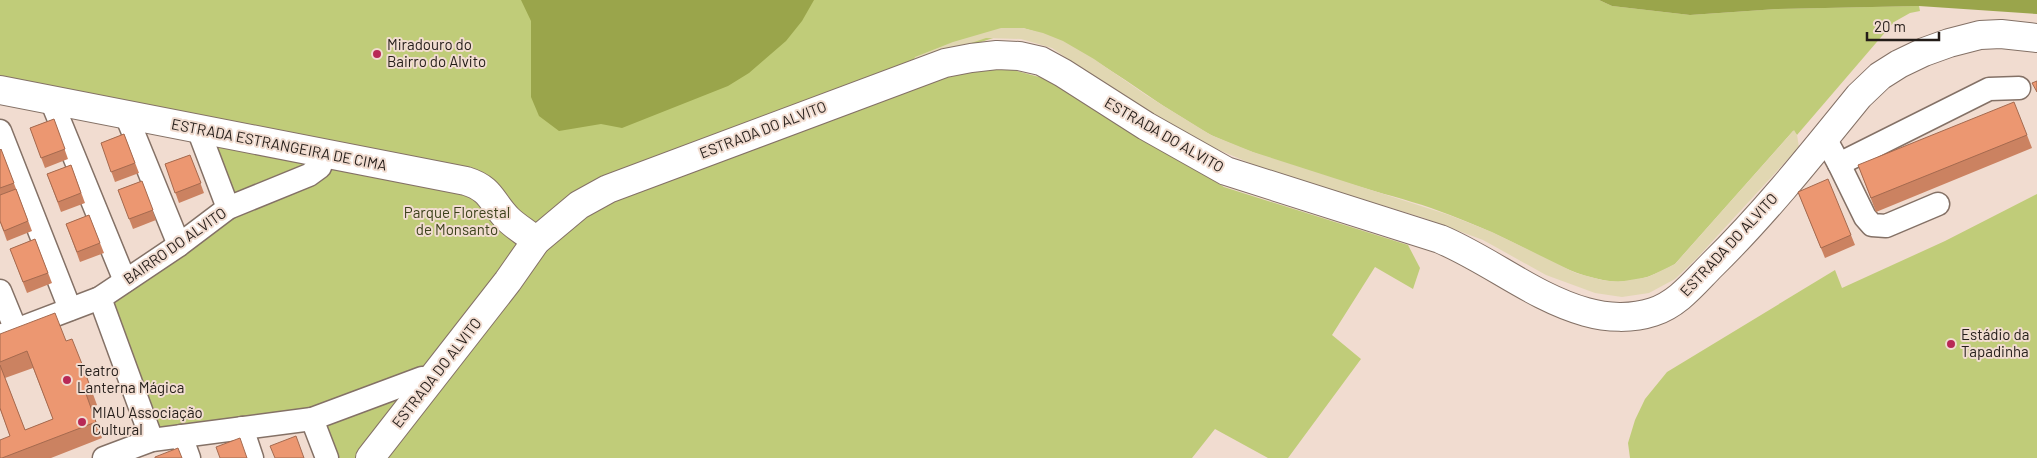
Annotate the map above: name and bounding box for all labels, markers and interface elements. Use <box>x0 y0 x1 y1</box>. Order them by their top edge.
scale bar <box>1867 10 1940 42</box>
text: 20 m <box>1874 17 1906 35</box>
place label: Miradouro do Bairro do Alvito <box>387 35 486 70</box>
marker: Miradouro do Bairro do Alvito <box>371 48 383 60</box>
street label: ESTRADA DO ALVITO <box>1102 93 1227 176</box>
street label: ESTRADA DO ALVITO <box>697 97 829 162</box>
street label: ESTRADA ESTRANGEIRA DE CIMA <box>170 114 388 174</box>
street label: ESTRADA DO ALVITO <box>1676 189 1781 300</box>
street label: BAIRRO DO ALVITO <box>120 203 229 287</box>
park label: Parque Florestal de Monsanto <box>404 203 510 238</box>
street label: ESTRADA DO ALVITO <box>388 314 485 431</box>
place label: Estádio da Tapadinha <box>1961 325 2029 360</box>
marker: Estádio da Tapadinha <box>1945 338 1957 350</box>
place label: Teatro Lanterna Mágica <box>77 361 184 396</box>
marker: Teatro Lanterna Mágica <box>61 374 73 386</box>
place label: MIAU Associação Cultural <box>92 403 203 438</box>
marker: MIAU Associação Cultural <box>76 416 88 428</box>

